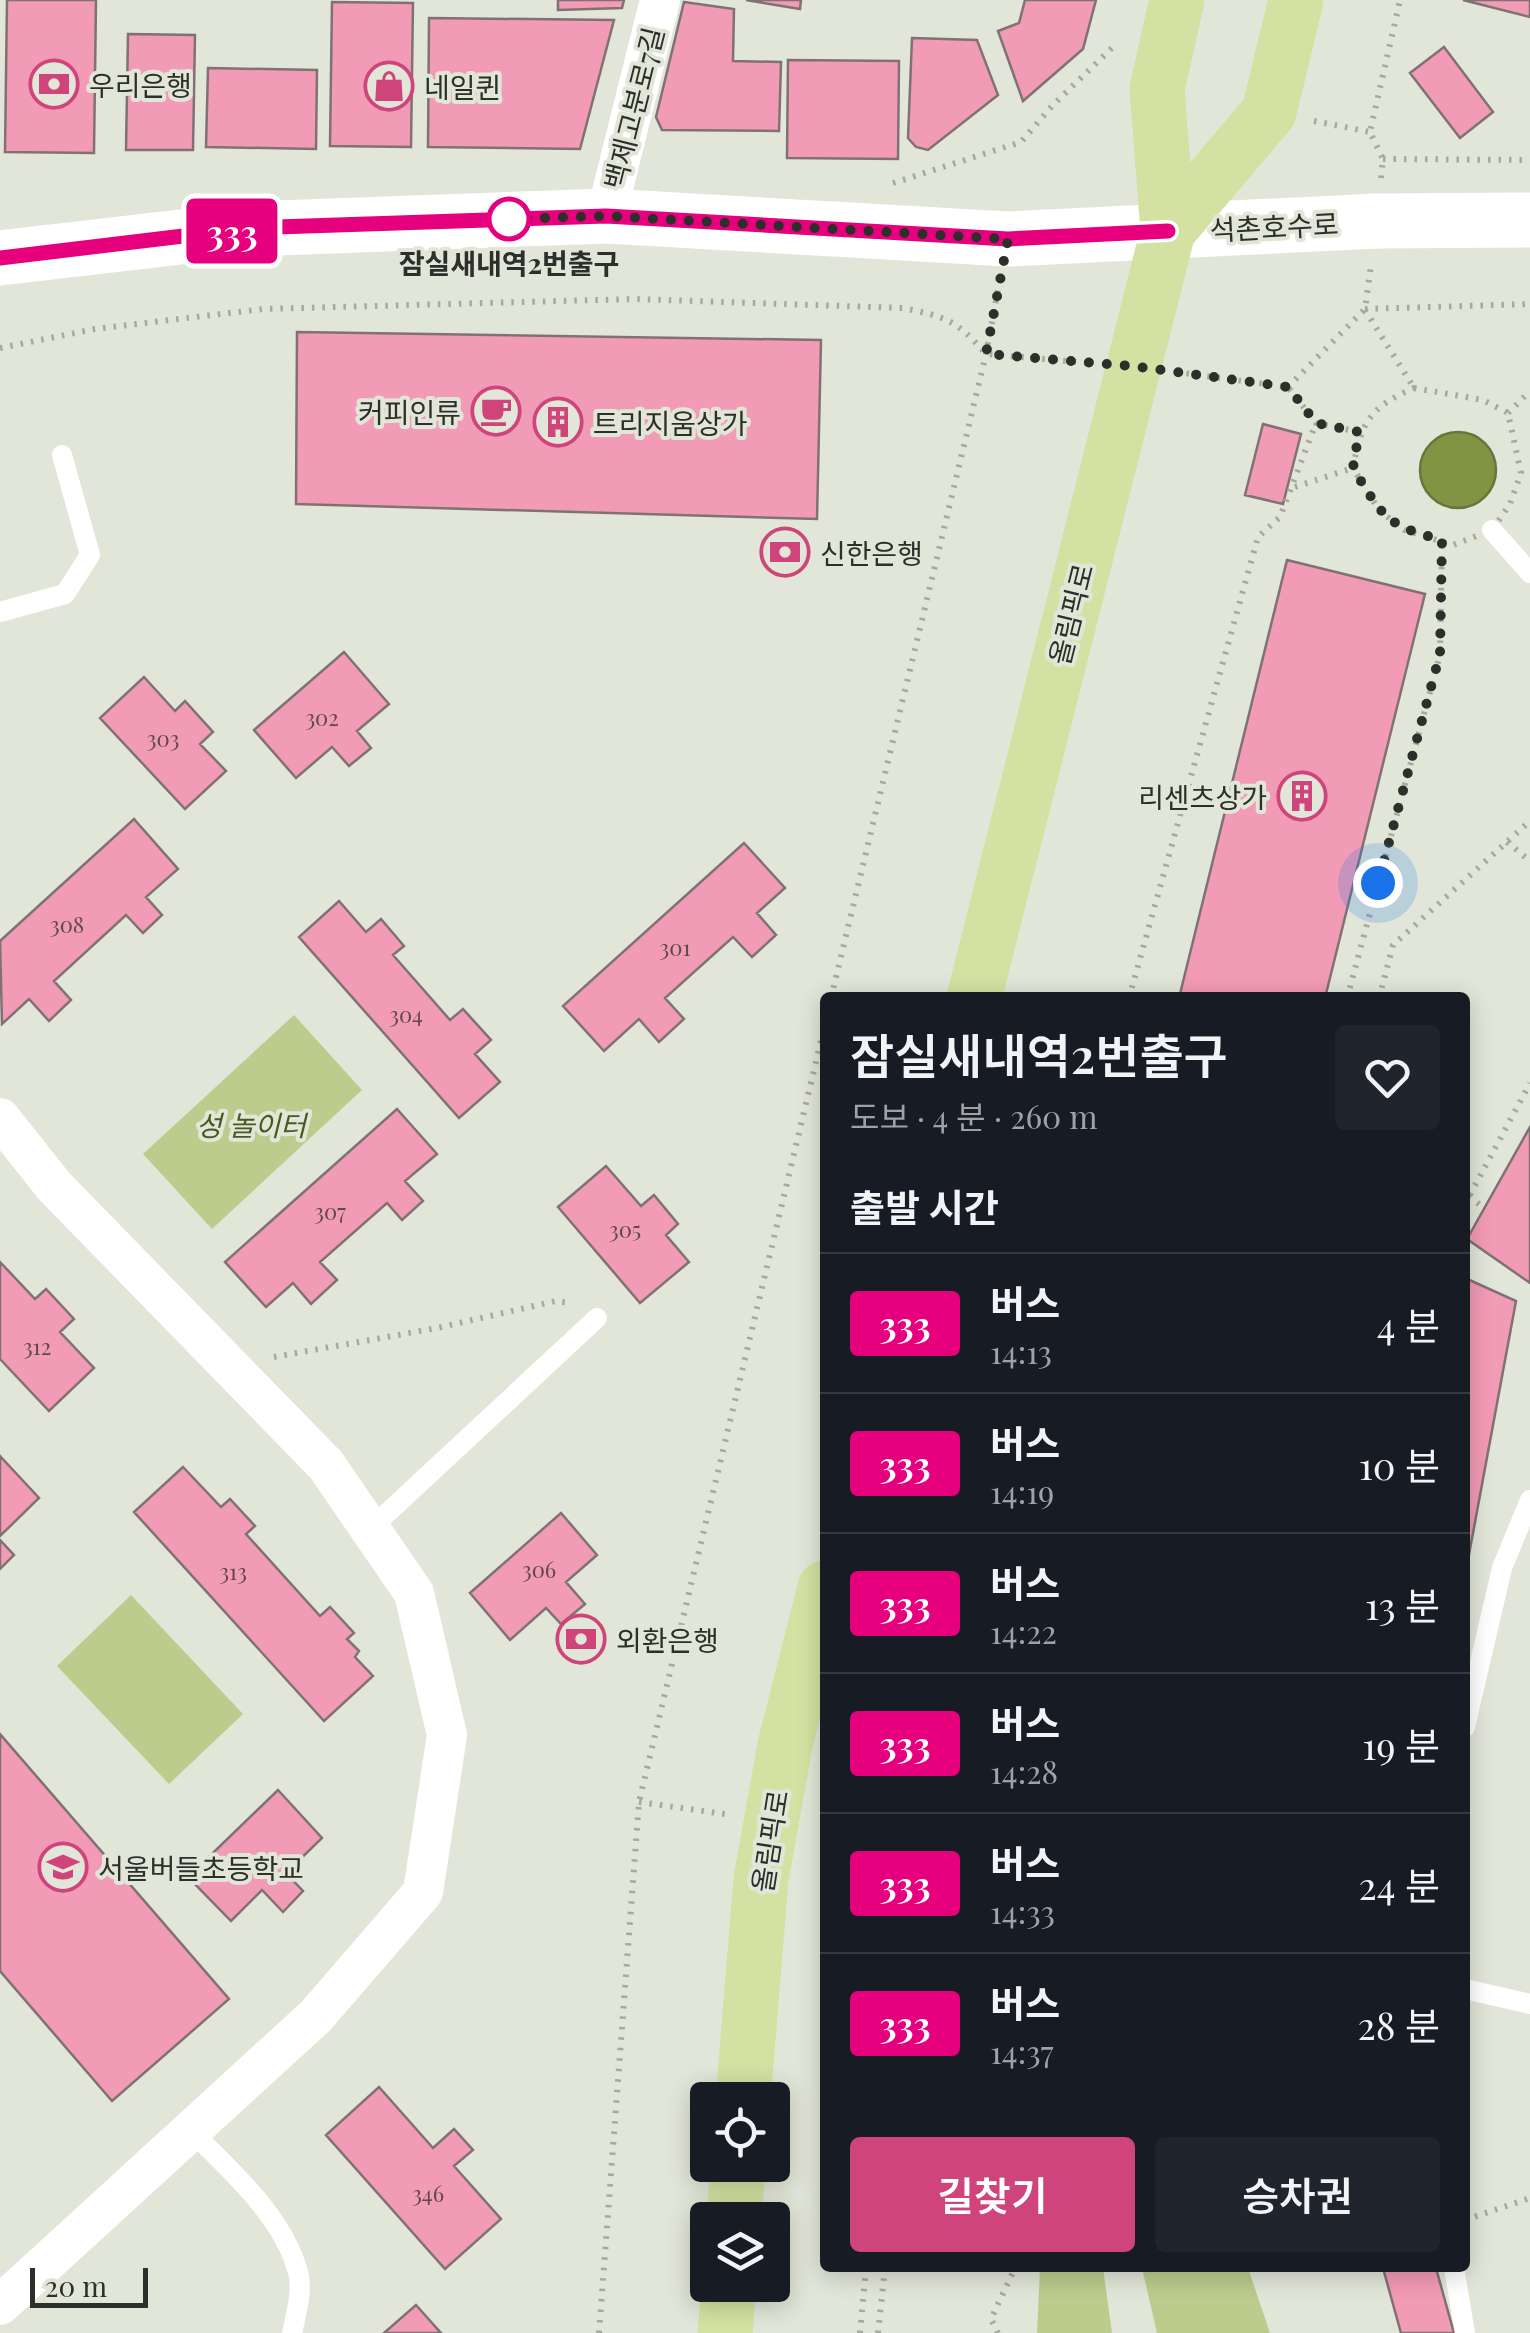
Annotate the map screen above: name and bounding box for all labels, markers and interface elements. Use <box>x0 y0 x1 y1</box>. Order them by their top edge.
street label: 백제고분로7길 <box>595 23 671 193</box>
bank icon: 우리은행 <box>28 58 80 110</box>
shop icon: 네일퀸 <box>363 60 415 112</box>
place label: 우리은행 <box>89 66 192 103</box>
place label: 네일퀸 <box>424 68 501 105</box>
line badge: 333 <box>174 198 290 264</box>
marker: 잠실새내역2번출구 <box>488 198 530 240</box>
street label: 석촌호수로 <box>1209 204 1339 248</box>
text: 333 <box>206 208 258 255</box>
place label: 잠실새내역2번출구 <box>399 244 619 281</box>
cafe icon: 커피인류 <box>470 385 522 437</box>
place label: 커피인류 <box>358 393 461 430</box>
building icon: 트리지움상가 <box>532 396 584 448</box>
place label: 트리지움상가 <box>593 404 748 441</box>
bank icon: 신한은행 <box>759 526 811 578</box>
place label: 신한은행 <box>820 534 923 571</box>
street label: 올림픽로 <box>1040 560 1100 668</box>
house number: 302 <box>305 702 339 732</box>
house number: 303 <box>146 723 180 753</box>
building icon: 리센츠상가 <box>1276 770 1328 822</box>
place label: 리센츠상가 <box>1138 778 1267 815</box>
your location <box>1353 858 1403 908</box>
house number: 308 <box>50 909 84 939</box>
house number: 301 <box>659 932 691 962</box>
house number: 304 <box>389 999 423 1029</box>
text: 잠실새내역2번출구 <box>850 1022 1228 1086</box>
button: heart <box>1335 1025 1440 1130</box>
text: 도보 · 4 분 · 260 m <box>850 1094 1098 1137</box>
park label: 성 놀이터 <box>196 1106 309 1143</box>
text: 출발 시간 <box>850 1181 999 1232</box>
house number: 307 <box>314 1196 346 1226</box>
house number: 305 <box>609 1214 641 1244</box>
text: 버스 <box>990 1277 1060 1328</box>
text: 4 분 <box>1377 1299 1440 1350</box>
text: 333 <box>879 1300 931 1347</box>
text: 14:13 <box>990 1329 1052 1372</box>
house number: 312 <box>23 1331 51 1361</box>
text: 버스 <box>990 1417 1060 1468</box>
text: 10 분 <box>1359 1439 1440 1490</box>
text: 333 <box>879 1440 931 1487</box>
text: 14:19 <box>990 1469 1054 1512</box>
house number: 306 <box>522 1554 556 1584</box>
house number: 313 <box>219 1556 247 1586</box>
text: 버스 <box>990 1557 1060 1608</box>
text: 13 분 <box>1365 1579 1440 1630</box>
text: 333 <box>879 1580 931 1627</box>
text: 14:22 <box>990 1609 1057 1652</box>
bank icon: 외환은행 <box>555 1613 607 1665</box>
place label: 외환은행 <box>616 1621 719 1658</box>
text: 버스 <box>990 1697 1060 1748</box>
text: 19 분 <box>1362 1719 1440 1770</box>
text: 333 <box>879 1720 931 1767</box>
text: 14:28 <box>990 1749 1058 1792</box>
street label: 올림픽로 <box>743 1787 795 1895</box>
text: 버스 <box>990 1837 1060 1888</box>
school or university icon: 서울버들초등학교 <box>37 1841 89 1893</box>
place label: 서울버들초등학교 <box>98 1849 304 1886</box>
text: 24 분 <box>1359 1859 1440 1910</box>
text: 333 <box>879 1860 931 1907</box>
text: 14:33 <box>990 1889 1055 1932</box>
text: 버스 <box>990 1977 1060 2028</box>
text: 28 분 <box>1358 1999 1440 2050</box>
text: 333 <box>879 2000 931 2047</box>
text: 14:37 <box>990 2029 1054 2072</box>
map controls <box>690 2082 790 2302</box>
button: locate <box>690 2082 790 2182</box>
button: 길찾기 <box>850 2137 1135 2252</box>
button: 승차권 <box>1155 2137 1440 2252</box>
house number: 346 <box>412 2178 444 2208</box>
button: layers <box>690 2202 790 2302</box>
scale bar <box>30 2263 148 2308</box>
text: 20 m <box>45 2267 107 2304</box>

